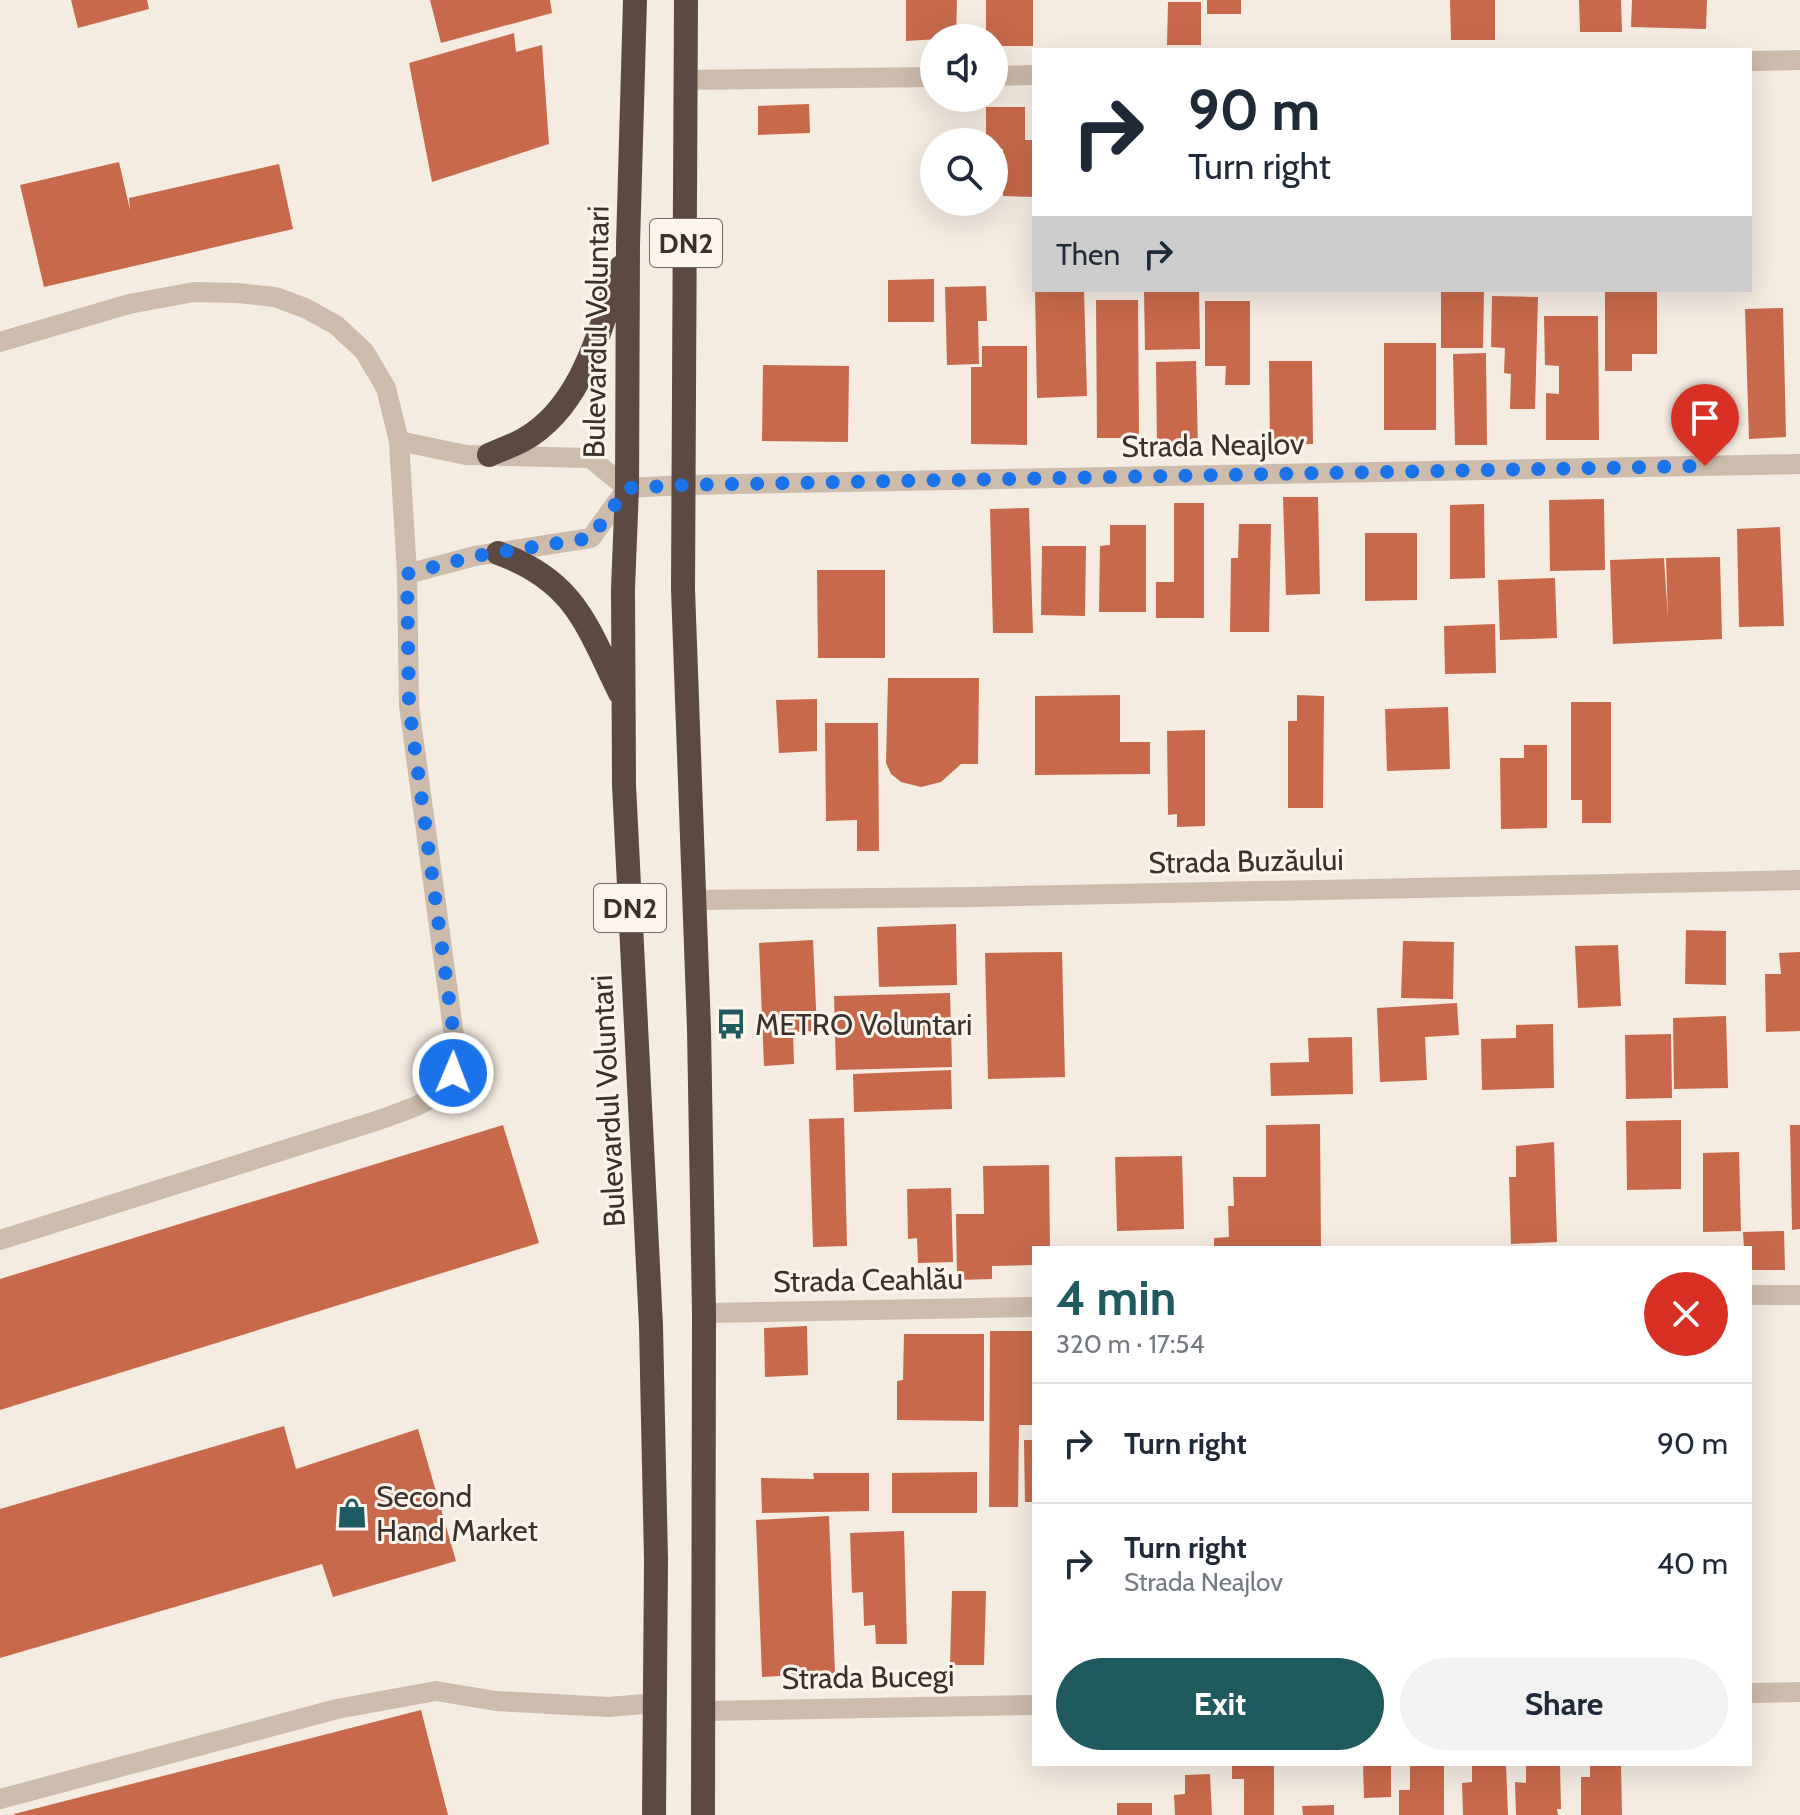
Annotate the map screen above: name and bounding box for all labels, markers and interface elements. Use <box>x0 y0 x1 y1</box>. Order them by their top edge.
map controls <box>920 24 1008 216</box>
button: sound <box>920 24 1008 112</box>
text: 90 m <box>1188 76 1320 144</box>
icon: right <box>1056 80 1160 184</box>
button: search <box>920 128 1008 216</box>
text: Turn right <box>1188 144 1331 188</box>
street label: Bulevardul Voluntari <box>575 205 617 459</box>
road number: DN2 <box>650 219 722 267</box>
icon: right <box>1136 232 1180 276</box>
text: Then <box>1056 236 1120 273</box>
pin <box>1671 384 1739 466</box>
icon: arrive <box>1683 396 1727 440</box>
street label: Strada Neajlov <box>1121 425 1305 465</box>
street label: Strada Buzăului <box>1148 841 1344 881</box>
road number: DN2 <box>594 884 666 932</box>
street label: Bulevardul Voluntari <box>583 974 633 1228</box>
place label: METRO Voluntari <box>755 1006 972 1043</box>
bus stop icon: METRO Voluntari <box>714 1007 748 1041</box>
position arrow <box>411 1031 495 1115</box>
street label: Strada Ceahlău <box>773 1260 963 1300</box>
text: 4 min <box>1056 1269 1176 1327</box>
button: close <box>1644 1272 1728 1356</box>
text: 320 m · 17:54 <box>1056 1328 1204 1360</box>
icon: right <box>1056 1421 1100 1465</box>
text: Turn right <box>1124 1425 1247 1462</box>
text: 90 m <box>1657 1425 1728 1462</box>
place label: Second Hand Market <box>376 1478 538 1549</box>
shop icon: Second Hand Market <box>335 1496 369 1530</box>
text: Turn right <box>1124 1529 1247 1566</box>
icon: right <box>1056 1541 1100 1585</box>
text: 40 m <box>1657 1545 1728 1582</box>
text: Strada Neajlov <box>1124 1566 1283 1598</box>
street label: Strada Bucegi <box>781 1657 955 1697</box>
button: Exit <box>1056 1658 1384 1750</box>
button: Share <box>1400 1658 1728 1750</box>

